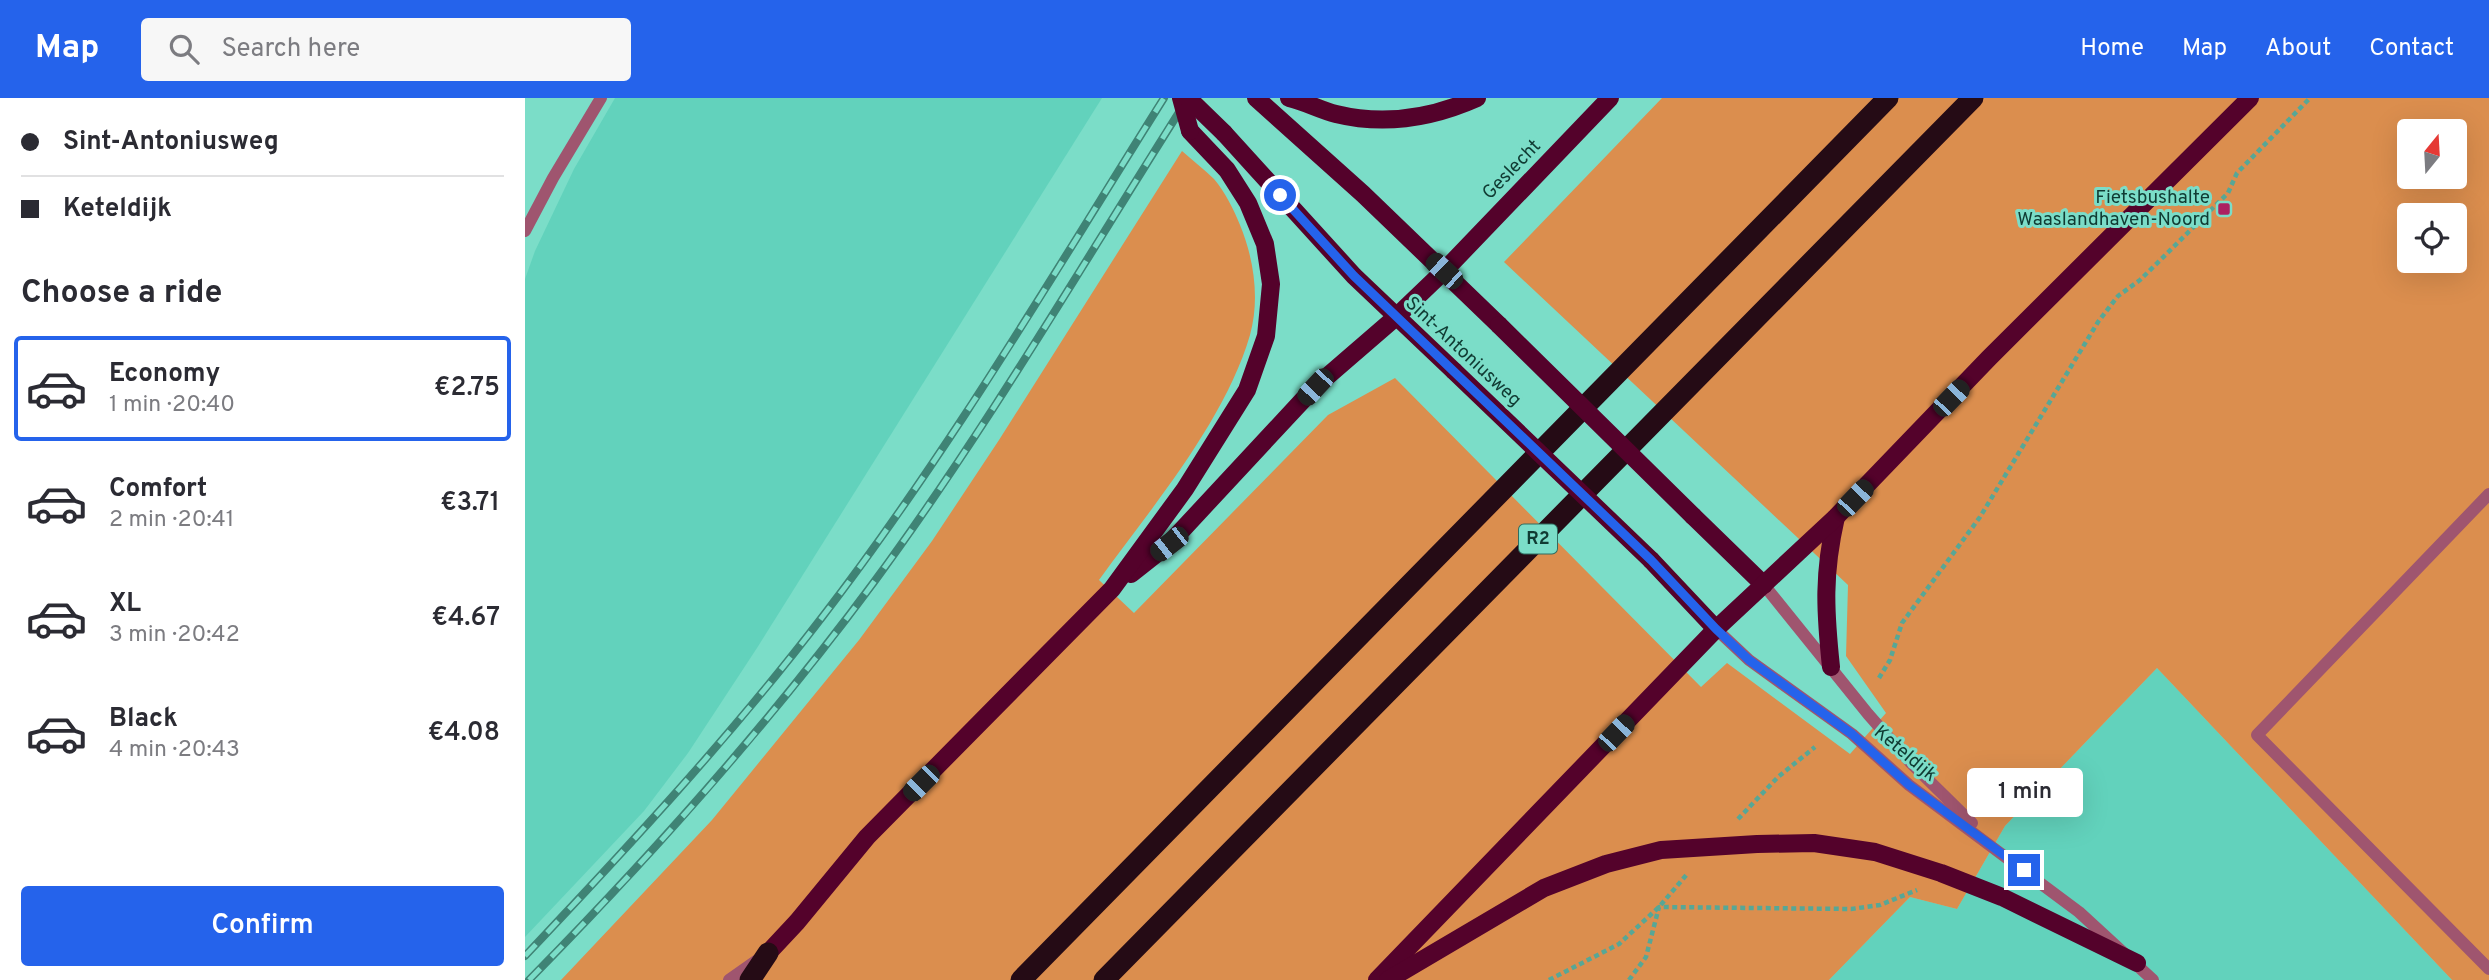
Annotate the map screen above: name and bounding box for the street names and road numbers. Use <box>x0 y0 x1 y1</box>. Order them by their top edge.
street label: Geslecht <box>1477 135 1547 205</box>
street label: Sint-Antoniusweg <box>1400 292 1526 412</box>
road number: R2 <box>1519 524 1557 554</box>
street label: Keteldijk <box>1868 721 1942 787</box>

